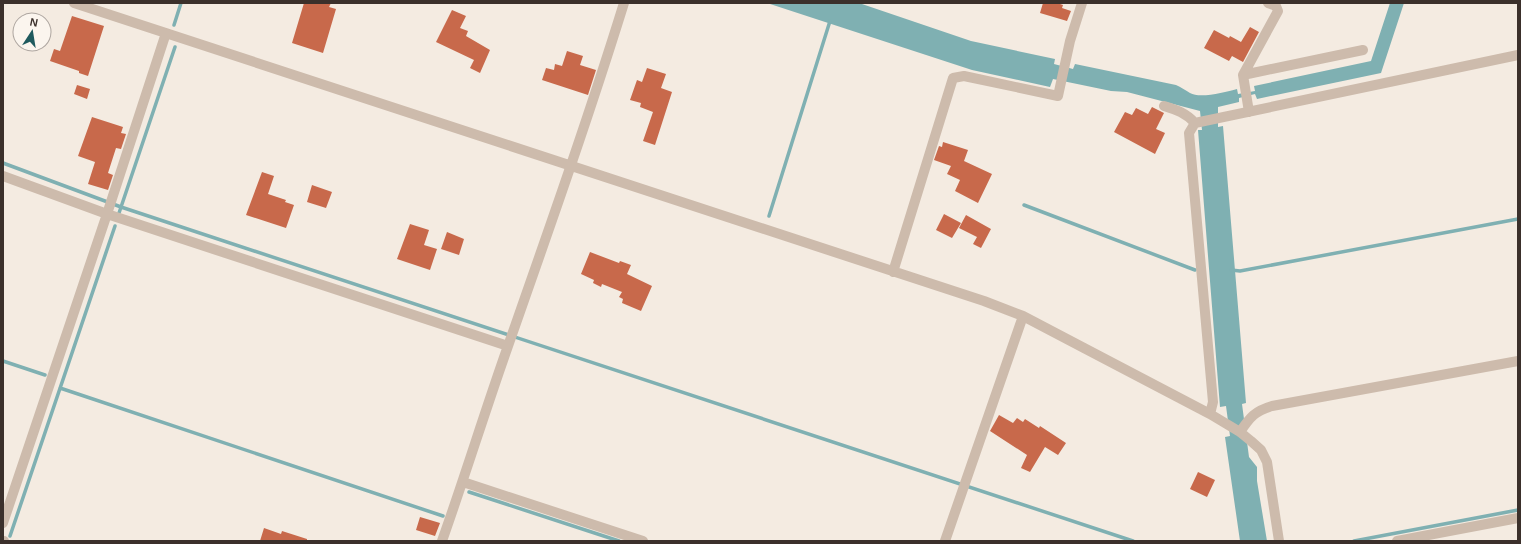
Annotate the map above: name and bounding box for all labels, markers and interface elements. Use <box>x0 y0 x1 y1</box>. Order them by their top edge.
north arrow <box>12 12 52 52</box>
text: N <box>29 16 39 29</box>

